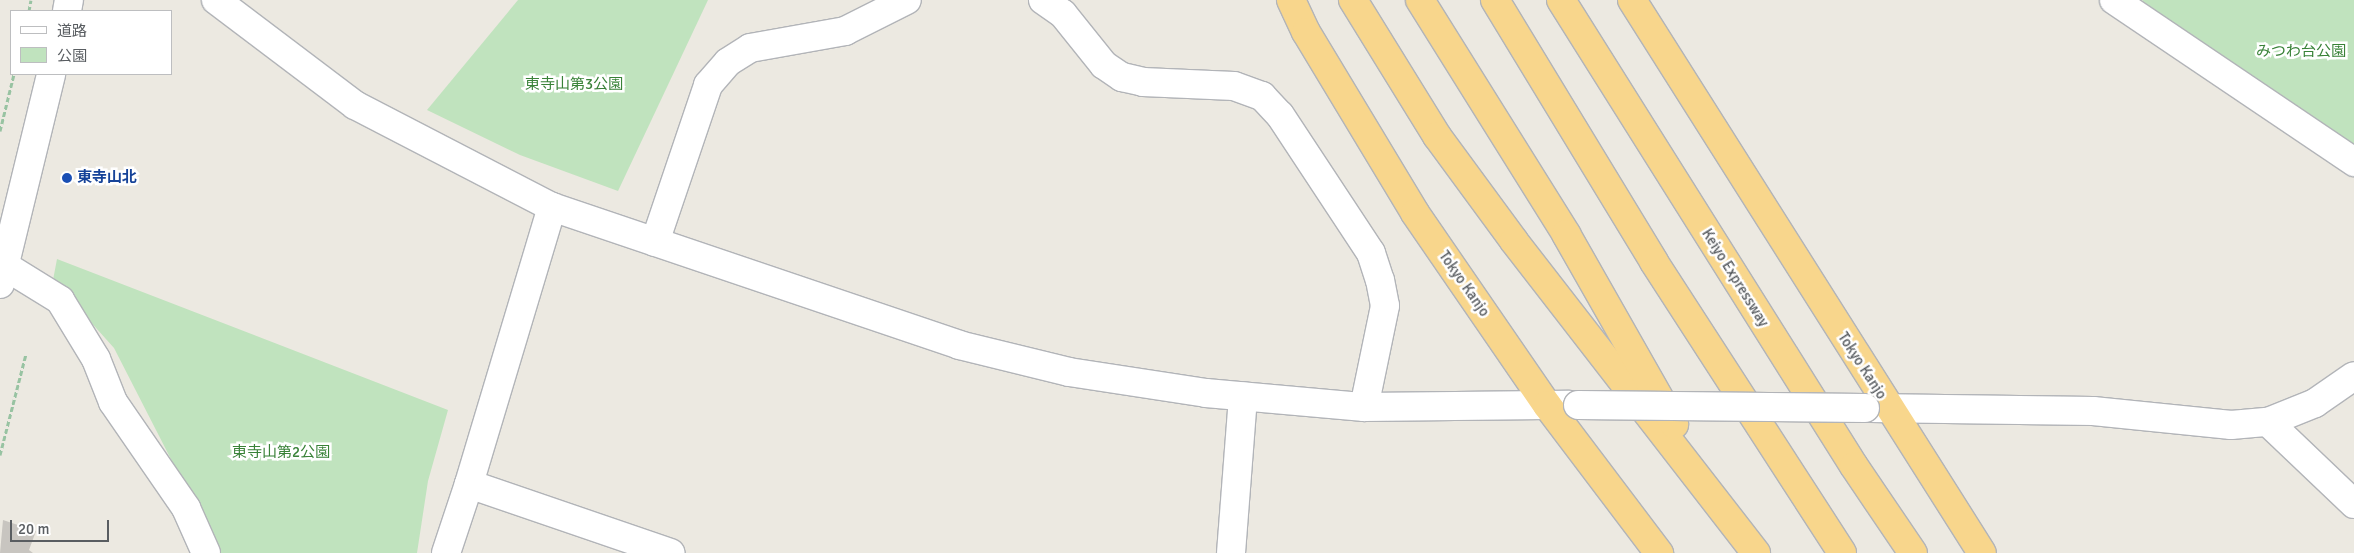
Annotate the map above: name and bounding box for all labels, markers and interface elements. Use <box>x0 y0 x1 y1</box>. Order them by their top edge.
legend <box>10 10 172 75</box>
text: 道路 <box>57 22 87 40</box>
park label: みつわ台公園 <box>2256 43 2346 61</box>
text: 公園 <box>57 47 87 65</box>
park label: 東寺山第3公園 <box>525 76 623 94</box>
place label: 東寺山北 <box>77 169 137 187</box>
marker: 東寺山北 <box>61 172 73 184</box>
street label: Keiyo Expressway <box>1698 226 1772 330</box>
street label: Tokyo Kanjo <box>1435 248 1493 320</box>
street label: Tokyo Kanjo <box>1834 329 1890 403</box>
park label: 東寺山第2公園 <box>232 444 330 462</box>
scale bar <box>12 510 111 542</box>
text: 20 m <box>18 520 49 538</box>

